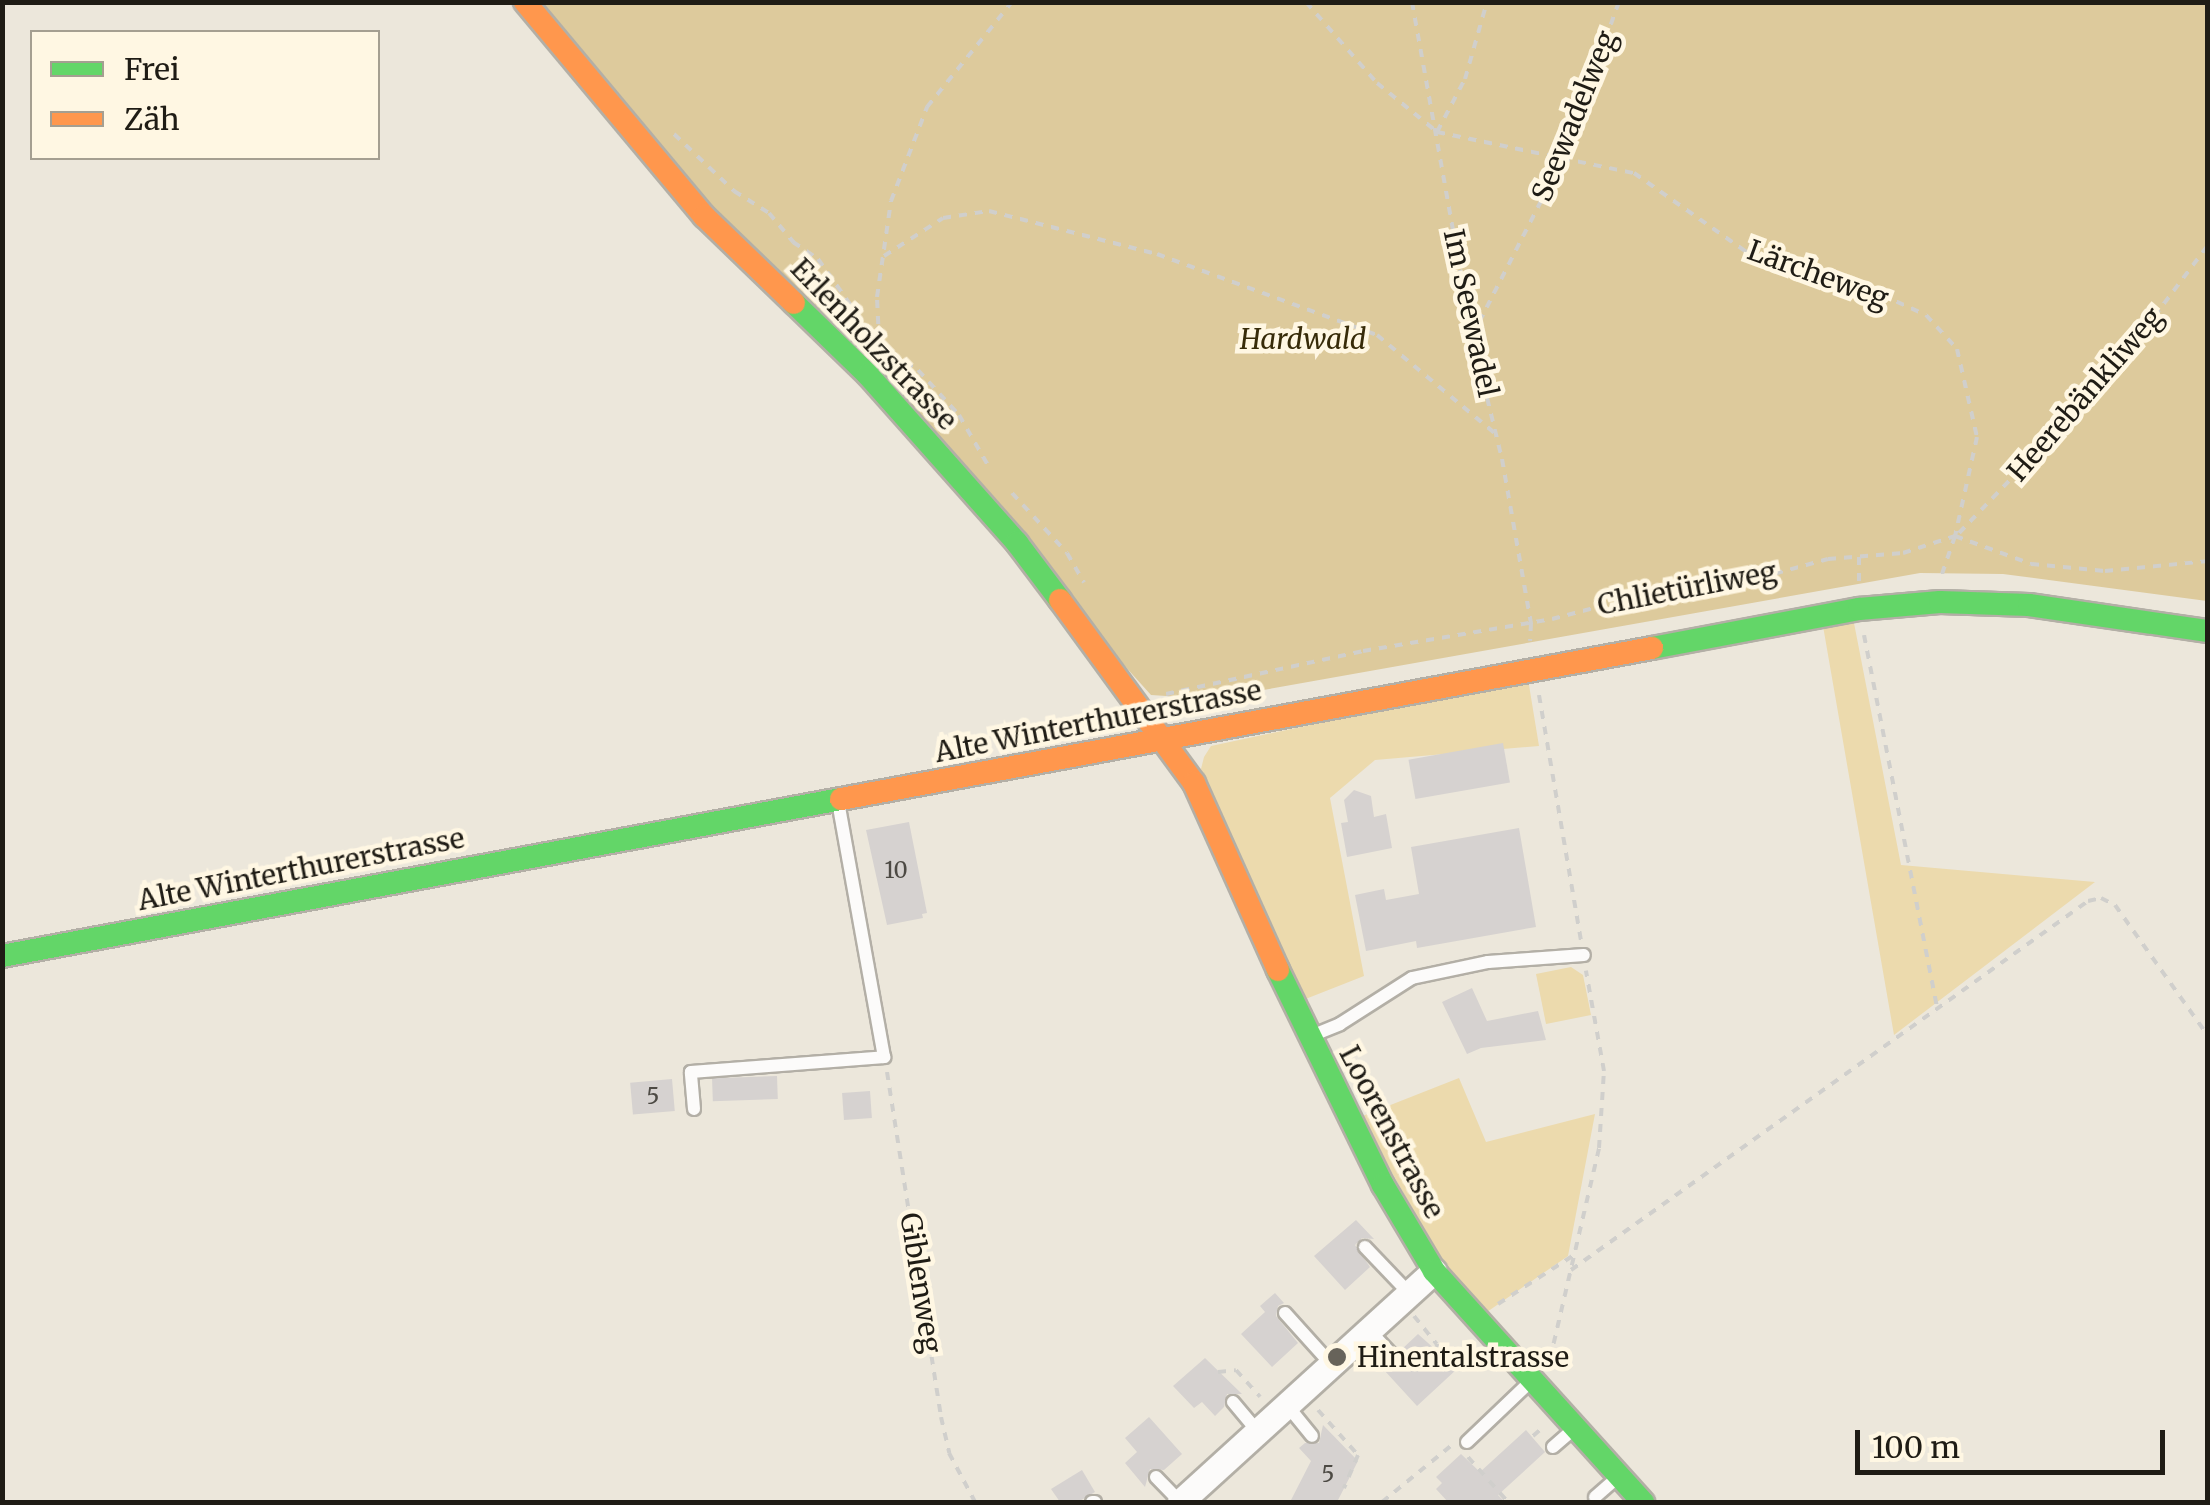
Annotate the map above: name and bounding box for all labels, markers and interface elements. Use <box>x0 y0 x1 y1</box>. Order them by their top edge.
street label: Seewadelweg <box>1525 26 1623 206</box>
legend <box>30 30 380 160</box>
text: Frei <box>124 50 180 88</box>
text: Zäh <box>124 100 180 138</box>
street label: Im Seewadel <box>1437 226 1505 400</box>
street label: Lärcheweg <box>1743 233 1893 315</box>
street label: Erlenholzstrasse <box>784 252 964 436</box>
street label: Heerebänkliweg <box>2000 300 2170 488</box>
park label: Hardwald <box>1240 322 1366 356</box>
street label: Chlietürliweg <box>1595 554 1779 622</box>
street label: Alte Winterthurerstrasse <box>932 673 1264 769</box>
street label: Alte Winterthurerstrasse <box>135 821 467 917</box>
house number: 10 <box>884 858 908 884</box>
street label: Loorenstrasse <box>1332 1040 1452 1224</box>
house number: 5 <box>647 1084 659 1110</box>
street label: Giblenweg <box>893 1210 949 1356</box>
place label: Hinentalstrasse <box>1357 1340 1569 1374</box>
marker: Hinentalstrasse <box>1326 1346 1348 1368</box>
scale bar <box>1860 1410 2170 1472</box>
text: 100 m <box>1872 1428 1960 1466</box>
house number: 5 <box>1322 1462 1334 1488</box>

